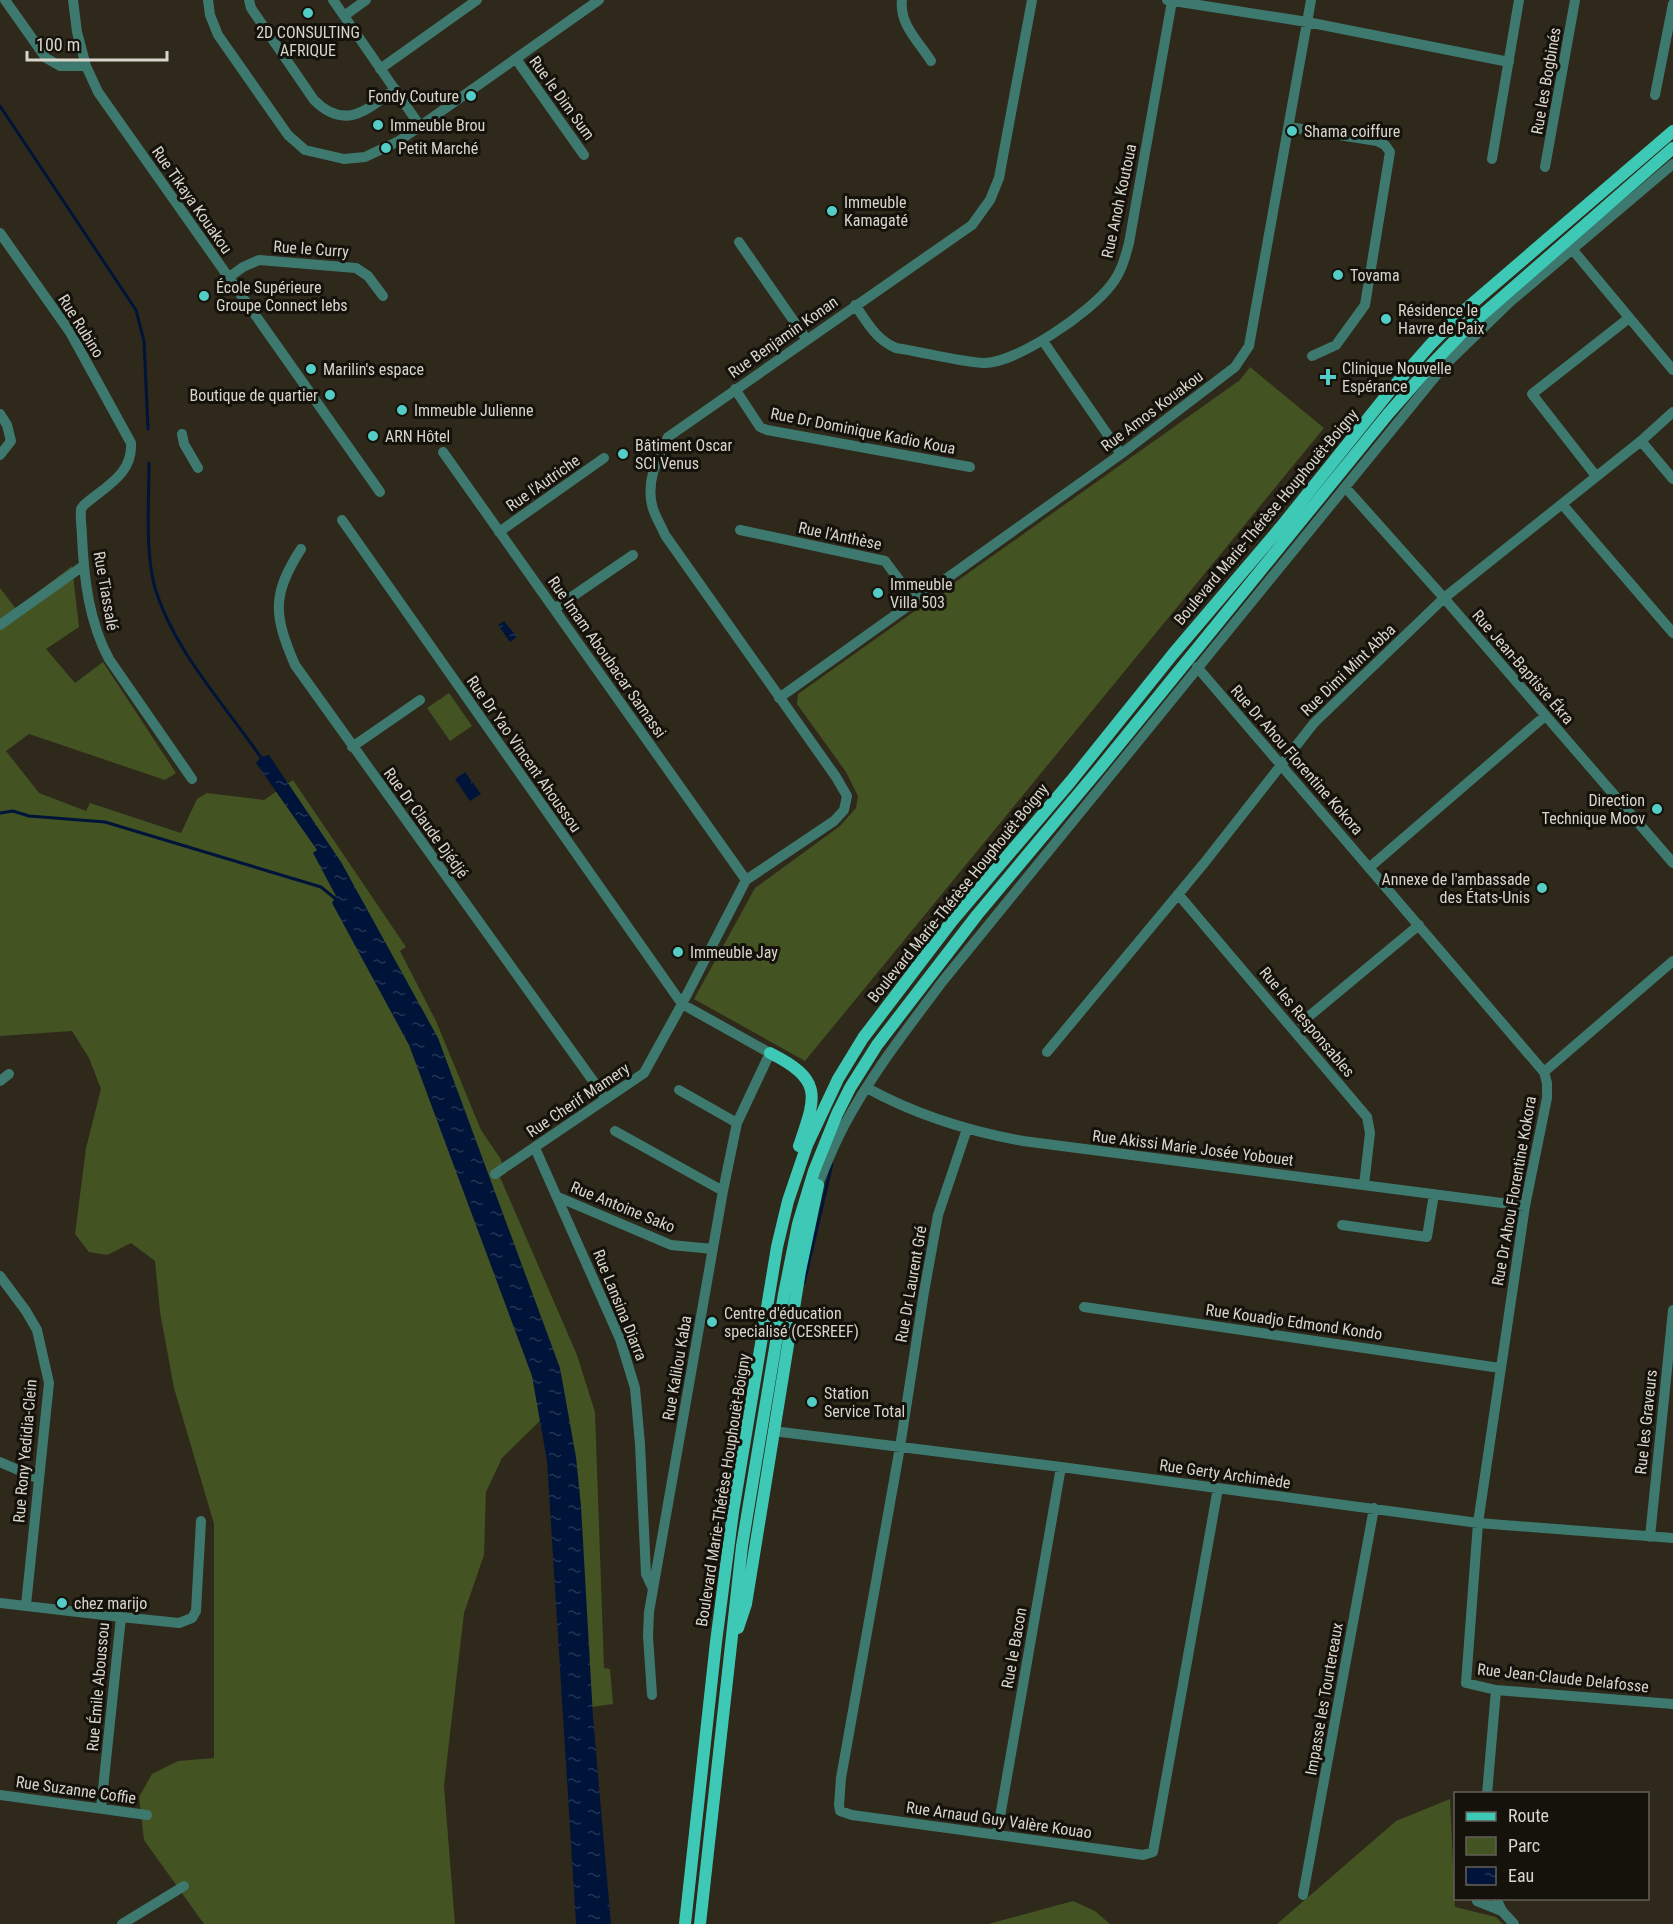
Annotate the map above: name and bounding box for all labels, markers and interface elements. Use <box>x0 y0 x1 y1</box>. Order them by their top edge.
marker: 2D CONSULTING AFRIQUE <box>301 6 315 20</box>
place label: 2D CONSULTING AFRIQUE <box>256 23 360 60</box>
scale bar <box>27 24 166 62</box>
street label: Rue les Bogbinés <box>1527 26 1565 136</box>
text: 100 m <box>36 34 80 55</box>
street label: Rue le Dim Sum <box>525 52 599 144</box>
place label: Fondy Couture <box>368 87 459 106</box>
marker: Fondy Couture <box>464 89 478 103</box>
place label: Immeuble Brou <box>390 116 485 135</box>
marker: Immeuble Brou <box>371 118 385 132</box>
place label: Shama coiffure <box>1304 122 1400 141</box>
marker: Shama coiffure <box>1285 124 1299 138</box>
place label: Petit Marché <box>398 139 478 158</box>
marker: Petit Marché <box>379 141 393 155</box>
street label: Rue Anoh Koutoua <box>1098 142 1140 260</box>
street label: Rue Tikaya Kouakou <box>148 143 236 257</box>
place label: Immeuble Kamagaté <box>844 193 908 230</box>
marker: Immeuble Kamagaté <box>825 204 839 218</box>
street label: Rue le Curry <box>273 237 350 261</box>
place label: Tovama <box>1350 266 1400 285</box>
marker: Tovama <box>1331 268 1345 282</box>
place label: École Supérieure Groupe Connect Iebs <box>216 278 348 315</box>
marker: École Supérieure Groupe Connect Iebs <box>197 289 211 303</box>
street label: Rue Rubino <box>54 291 108 361</box>
street label: Rue Benjamin Konan <box>725 292 841 382</box>
place label: Résidence le Havre de Paix <box>1398 301 1484 338</box>
marker: Résidence le Havre de Paix <box>1379 312 1393 326</box>
place label: Clinique Nouvelle Espérance <box>1342 359 1452 396</box>
place label: Marilin's espace <box>323 360 424 379</box>
marker: Marilin's espace <box>304 362 318 376</box>
street label: Rue Amos Kouakou <box>1097 367 1207 455</box>
marker: Clinique Nouvelle Espérance <box>1319 368 1337 386</box>
place label: Boutique de quartier <box>190 386 318 405</box>
marker: Boutique de quartier <box>323 388 337 402</box>
place label: Immeuble Julienne <box>414 401 533 420</box>
marker: Immeuble Julienne <box>395 403 409 417</box>
street label: Rue Dr Dominique Kadio Koua <box>769 404 957 458</box>
street label: Boulevard Marie-Thérèse Houphouët-Boigny <box>1170 405 1362 629</box>
place label: ARN Hôtel <box>385 427 450 446</box>
marker: ARN Hôtel <box>366 429 380 443</box>
place label: Bâtiment Oscar SCI Venus <box>635 436 732 473</box>
marker: Bâtiment Oscar SCI Venus <box>616 447 630 461</box>
street label: Rue l'Autriche <box>502 451 584 515</box>
street label: Rue l'Anthèse <box>797 518 883 554</box>
street label: Rue Tiassalé <box>90 550 122 632</box>
street label: Rue Imam Aboubacar Samassi <box>544 573 670 741</box>
place label: Immeuble Villa 503 <box>890 575 952 612</box>
marker: Immeuble Villa 503 <box>871 586 885 600</box>
street label: Rue Jean-Baptiste Ékra <box>1468 606 1578 728</box>
street label: Rue Dimi Mint Abba <box>1297 620 1399 720</box>
street label: Rue Dr Yao Vincent Ahoussou <box>463 672 585 836</box>
street label: Rue Dr Ahou Florentine Kokora <box>1227 681 1367 839</box>
street label: Rue Dr Claude Djédjé <box>380 764 472 882</box>
street label: Boulevard Marie-Thérèse Houphouët-Boigny <box>864 779 1053 1006</box>
place label: Direction Technique Moov <box>1542 791 1645 828</box>
marker: Direction Technique Moov <box>1650 802 1664 816</box>
place label: Annexe de l'ambassade des États-Unis <box>1382 870 1530 907</box>
marker: Annexe de l'ambassade des États-Unis <box>1535 881 1549 895</box>
place label: Immeuble Jay <box>690 943 778 962</box>
marker: Immeuble Jay <box>671 945 685 959</box>
street label: Rue les Responsables <box>1255 963 1359 1081</box>
street label: Rue Cherif Mamery <box>523 1058 633 1141</box>
street label: Rue Dr Ahou Florentine Kokora <box>1488 1095 1540 1287</box>
street label: Rue Akissi Marie Josée Yobouet <box>1091 1126 1295 1170</box>
street label: Rue Antoine Sako <box>568 1177 678 1237</box>
street label: Rue Dr Laurent Gré <box>891 1224 931 1344</box>
street label: Rue Lansina Diarra <box>589 1247 651 1363</box>
street label: Rue Kouadjo Edmond Kondo <box>1205 1300 1383 1344</box>
place label: Centre d'éducation specialisé (CESREEF) <box>724 1304 859 1341</box>
street label: Rue Kalilou Kaba <box>658 1314 696 1422</box>
marker: Centre d'éducation specialisé (CESREEF) <box>705 1315 719 1329</box>
street label: Boulevard Marie-Thérèse Houphouët-Boigny <box>692 1352 754 1628</box>
street label: Rue les Graveurs <box>1631 1369 1661 1475</box>
street label: Rue Rony Yedidia-Clein <box>9 1378 41 1524</box>
place label: Station Service Total <box>824 1384 905 1421</box>
marker: Station Service Total <box>805 1395 819 1409</box>
street label: Rue Gerty Archimède <box>1158 1455 1292 1493</box>
place label: chez marijo <box>74 1594 147 1613</box>
marker: chez marijo <box>55 1596 69 1610</box>
street label: Rue le Bacon <box>998 1606 1030 1690</box>
street label: Impasse les Tourtereaux <box>1301 1621 1347 1777</box>
street label: Rue Émile Aboussou <box>83 1622 113 1752</box>
street label: Rue Jean-Claude Delafosse <box>1476 1660 1650 1696</box>
street label: Rue Suzanne Coffie <box>15 1772 137 1808</box>
legend <box>1454 1792 1649 1900</box>
street label: Rue Arnaud Guy Valère Kouao <box>905 1798 1093 1842</box>
text: Route <box>1508 1805 1549 1826</box>
text: Parc <box>1508 1835 1540 1856</box>
text: Eau <box>1508 1865 1534 1886</box>

